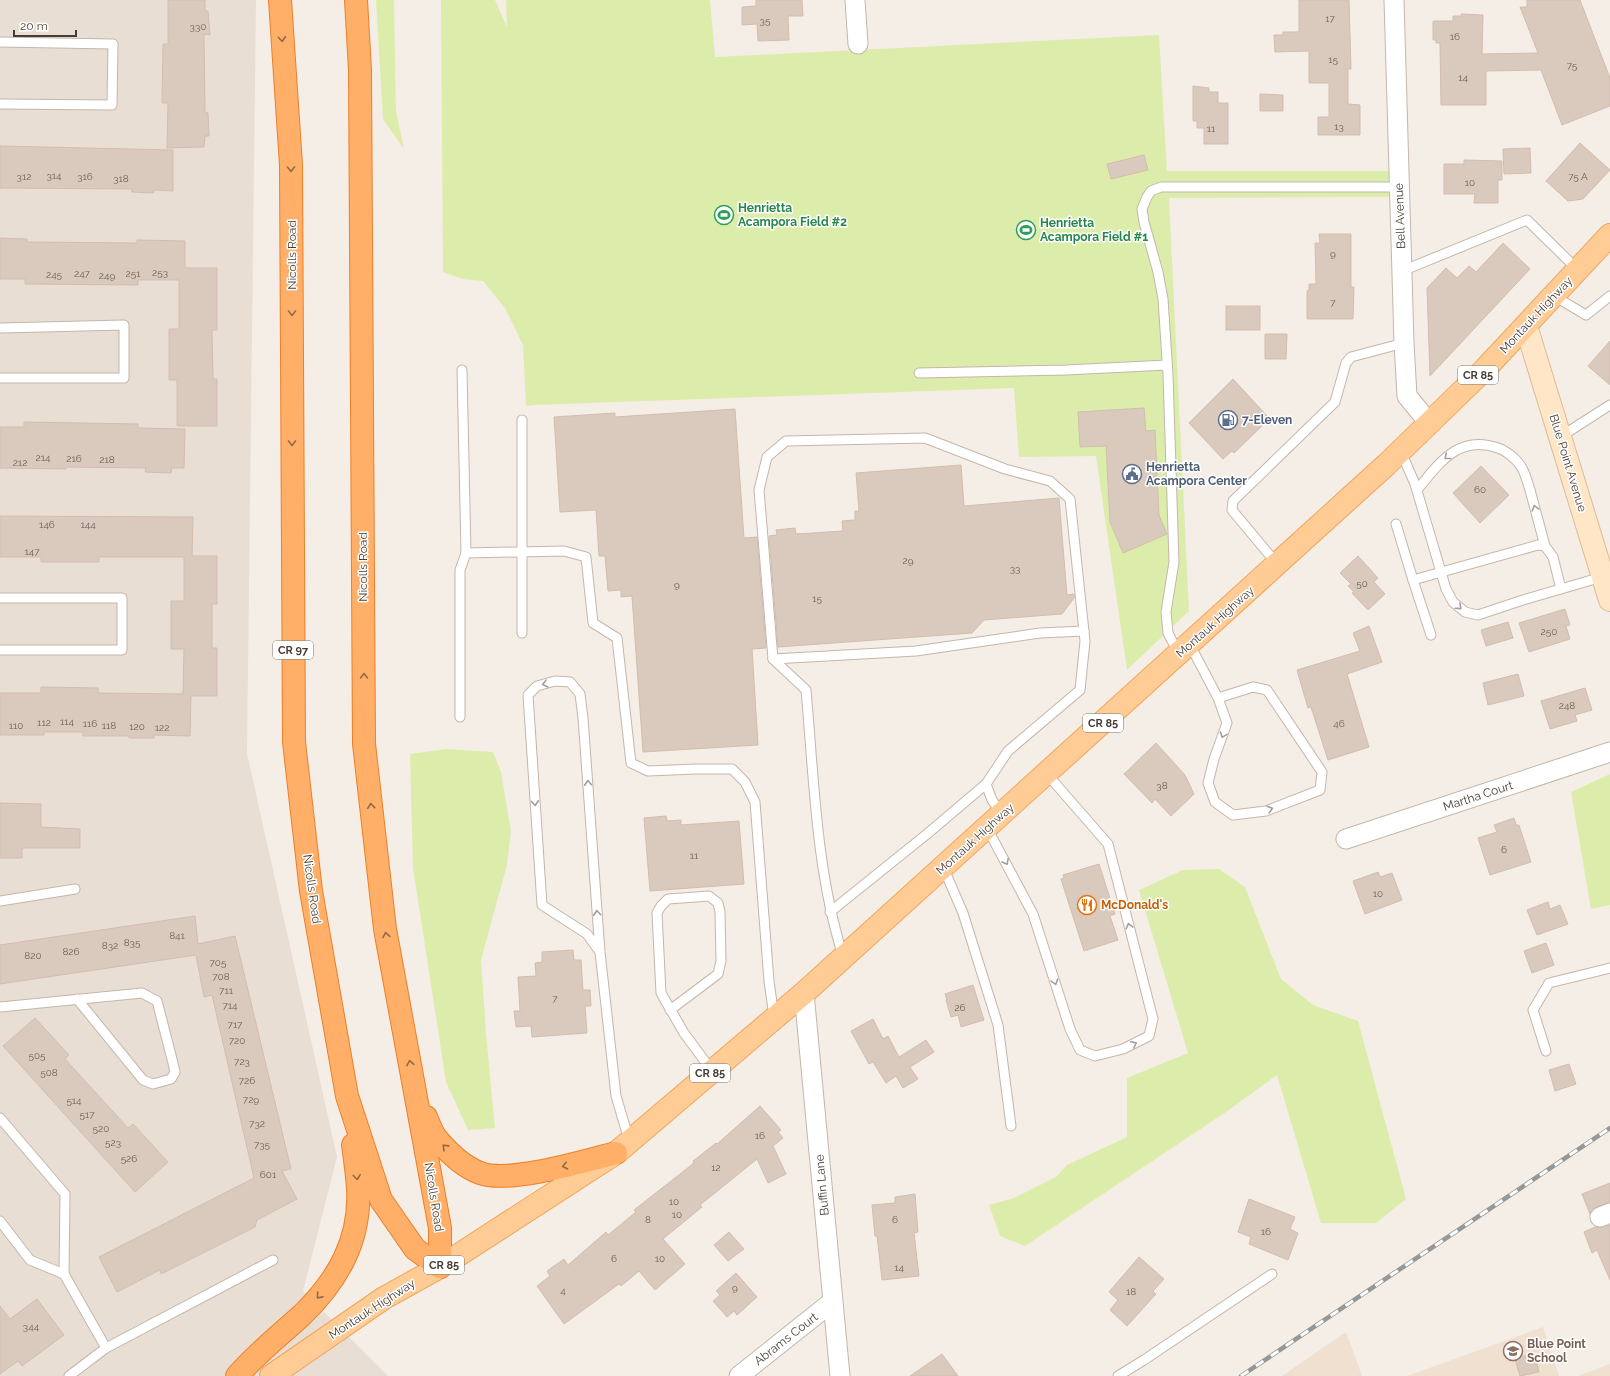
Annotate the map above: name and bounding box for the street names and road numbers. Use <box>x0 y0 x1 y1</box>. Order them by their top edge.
street label: Bell Avenue <box>1392 183 1408 249</box>
street label: Nicolls Road <box>285 220 299 290</box>
street label: Montauk Highway <box>1497 273 1575 356</box>
road number: CR 85 <box>1458 366 1498 384</box>
street label: Blue Point Avenue <box>1546 412 1590 514</box>
street label: Nicolls Road <box>356 532 370 602</box>
street label: Montauk Highway <box>1173 583 1257 661</box>
road number: CR 97 <box>273 641 313 659</box>
road number: CR 85 <box>1083 714 1123 732</box>
street label: Martha Court <box>1441 778 1515 814</box>
street label: Montauk Highway <box>933 800 1017 878</box>
street label: Nicolls Road <box>300 854 324 924</box>
road number: CR 85 <box>690 1064 730 1082</box>
street label: Buffin Lane <box>812 1154 832 1216</box>
street label: Nicolls Road <box>422 1161 446 1233</box>
road number: CR 85 <box>424 1256 464 1274</box>
street label: Montauk Highway <box>326 1276 418 1342</box>
street label: Abrams Court <box>751 1310 821 1368</box>

